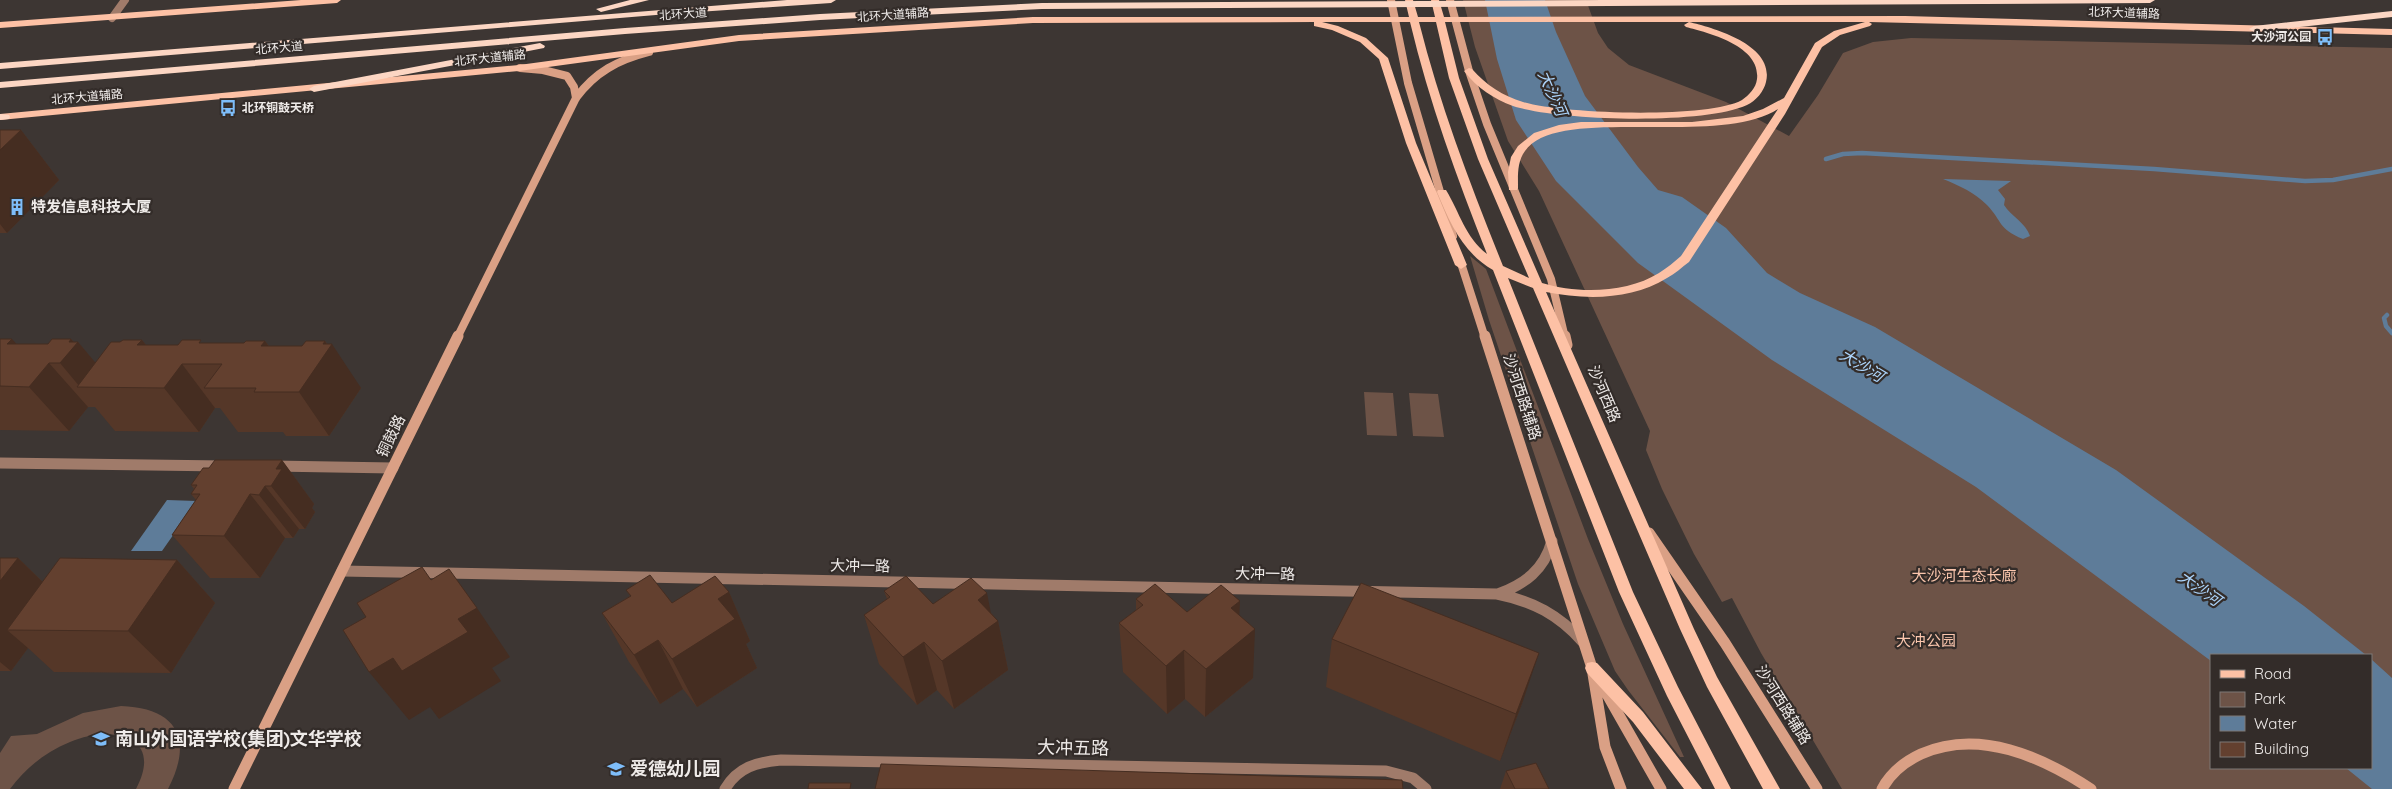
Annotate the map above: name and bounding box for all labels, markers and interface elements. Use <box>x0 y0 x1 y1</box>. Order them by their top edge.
street label: 北环大道 <box>658 4 707 23</box>
street label: 北环大道辅路 <box>2088 4 2160 21</box>
street label: 北环大道辅路 <box>857 5 929 24</box>
bus stop icon: 大沙河公园 <box>2315 27 2335 47</box>
place label: 大沙河公园 <box>2251 29 2311 44</box>
street label: 北环大道 <box>254 38 304 57</box>
street label: 北环大道辅路 <box>453 46 527 69</box>
water label: 大沙河 <box>1534 67 1573 122</box>
street label: 北环大道辅路 <box>50 86 123 107</box>
bus stop icon: 北环铜鼓天桥 <box>218 98 238 118</box>
place label: 北环铜鼓天桥 <box>242 100 314 115</box>
building icon: 特发信息科技大厦 <box>7 197 27 217</box>
place label: 特发信息科技大厦 <box>31 197 151 216</box>
water label: 大沙河 <box>1836 344 1890 387</box>
street label: 沙河西路辅路 <box>1500 351 1545 443</box>
street label: 沙河西路 <box>1584 362 1625 425</box>
street label: 铜鼓路 <box>372 411 409 460</box>
street label: 大冲一路 <box>830 555 890 576</box>
street label: 大冲一路 <box>1235 563 1295 584</box>
park label: 大沙河生态长廊 <box>1911 566 2017 585</box>
water label: 大沙河 <box>2175 566 2228 612</box>
park label: 大冲公园 <box>1896 631 1956 650</box>
legend <box>2210 654 2372 769</box>
street label: 沙河西路辅路 <box>1752 662 1815 748</box>
text: Road <box>2254 664 2291 683</box>
text: Park <box>2254 689 2286 708</box>
text: Water <box>2254 714 2297 733</box>
place label: 南山外国语学校(集团)文华学校 <box>115 727 362 750</box>
school or university icon: 南山外国语学校(集团)文华学校 <box>91 729 111 749</box>
street label: 大冲五路 <box>1037 735 1109 760</box>
text: Building <box>2254 739 2309 758</box>
place label: 爱德幼儿园 <box>630 757 720 780</box>
school or university icon: 爱德幼儿园 <box>606 759 626 779</box>

